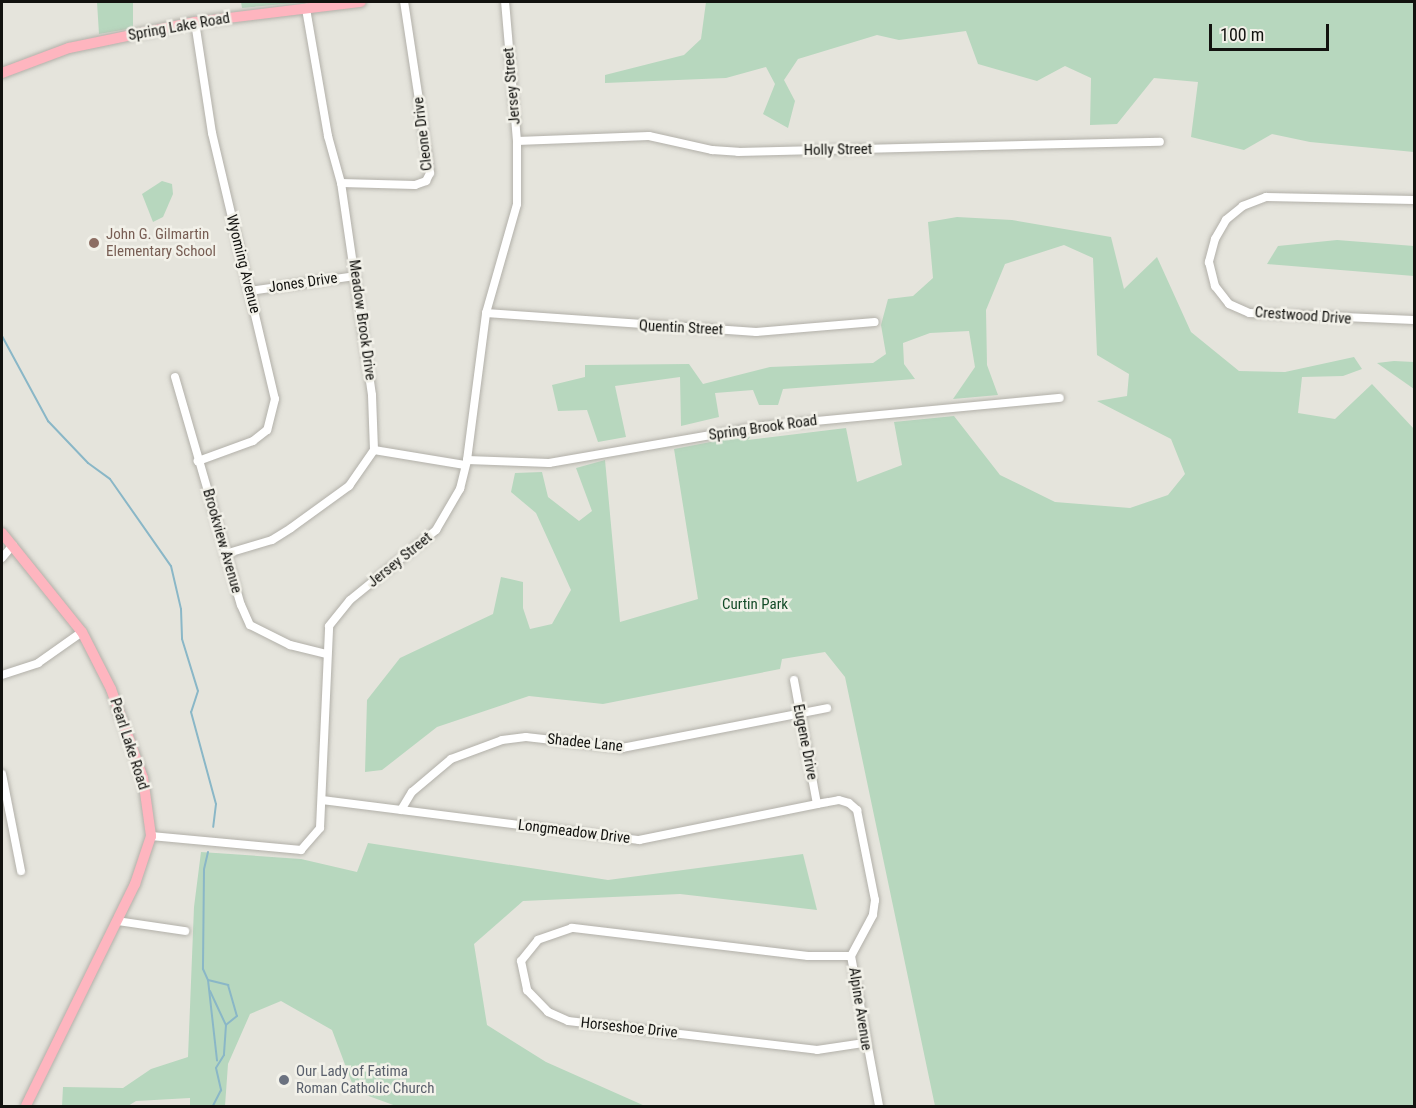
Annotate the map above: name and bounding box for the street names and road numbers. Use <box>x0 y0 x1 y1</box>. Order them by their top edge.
street label: Spring Lake Road <box>127 9 231 45</box>
street label: Jersey Street <box>500 47 524 125</box>
street label: Cleone Drive <box>410 96 436 172</box>
street label: Holly Street <box>804 140 872 160</box>
street label: Wyoming Avenue <box>222 213 264 315</box>
street label: Meadow Brook Drive <box>345 259 379 381</box>
street label: Jones Drive <box>267 269 339 297</box>
street label: Crestwood Drive <box>1254 304 1352 328</box>
street label: Quentin Street <box>638 317 724 339</box>
street label: Spring Brook Road <box>708 411 818 445</box>
street label: Brookview Avenue <box>199 487 245 595</box>
street label: Jersey Street <box>364 529 436 591</box>
street label: Pearl Lake Road <box>106 696 152 792</box>
street label: Eugene Drive <box>789 703 821 781</box>
street label: Shadee Lane <box>546 730 624 756</box>
street label: Longmeadow Drive <box>517 816 631 848</box>
street label: Alpine Avenue <box>845 966 875 1052</box>
street label: Horseshoe Drive <box>580 1014 678 1042</box>

